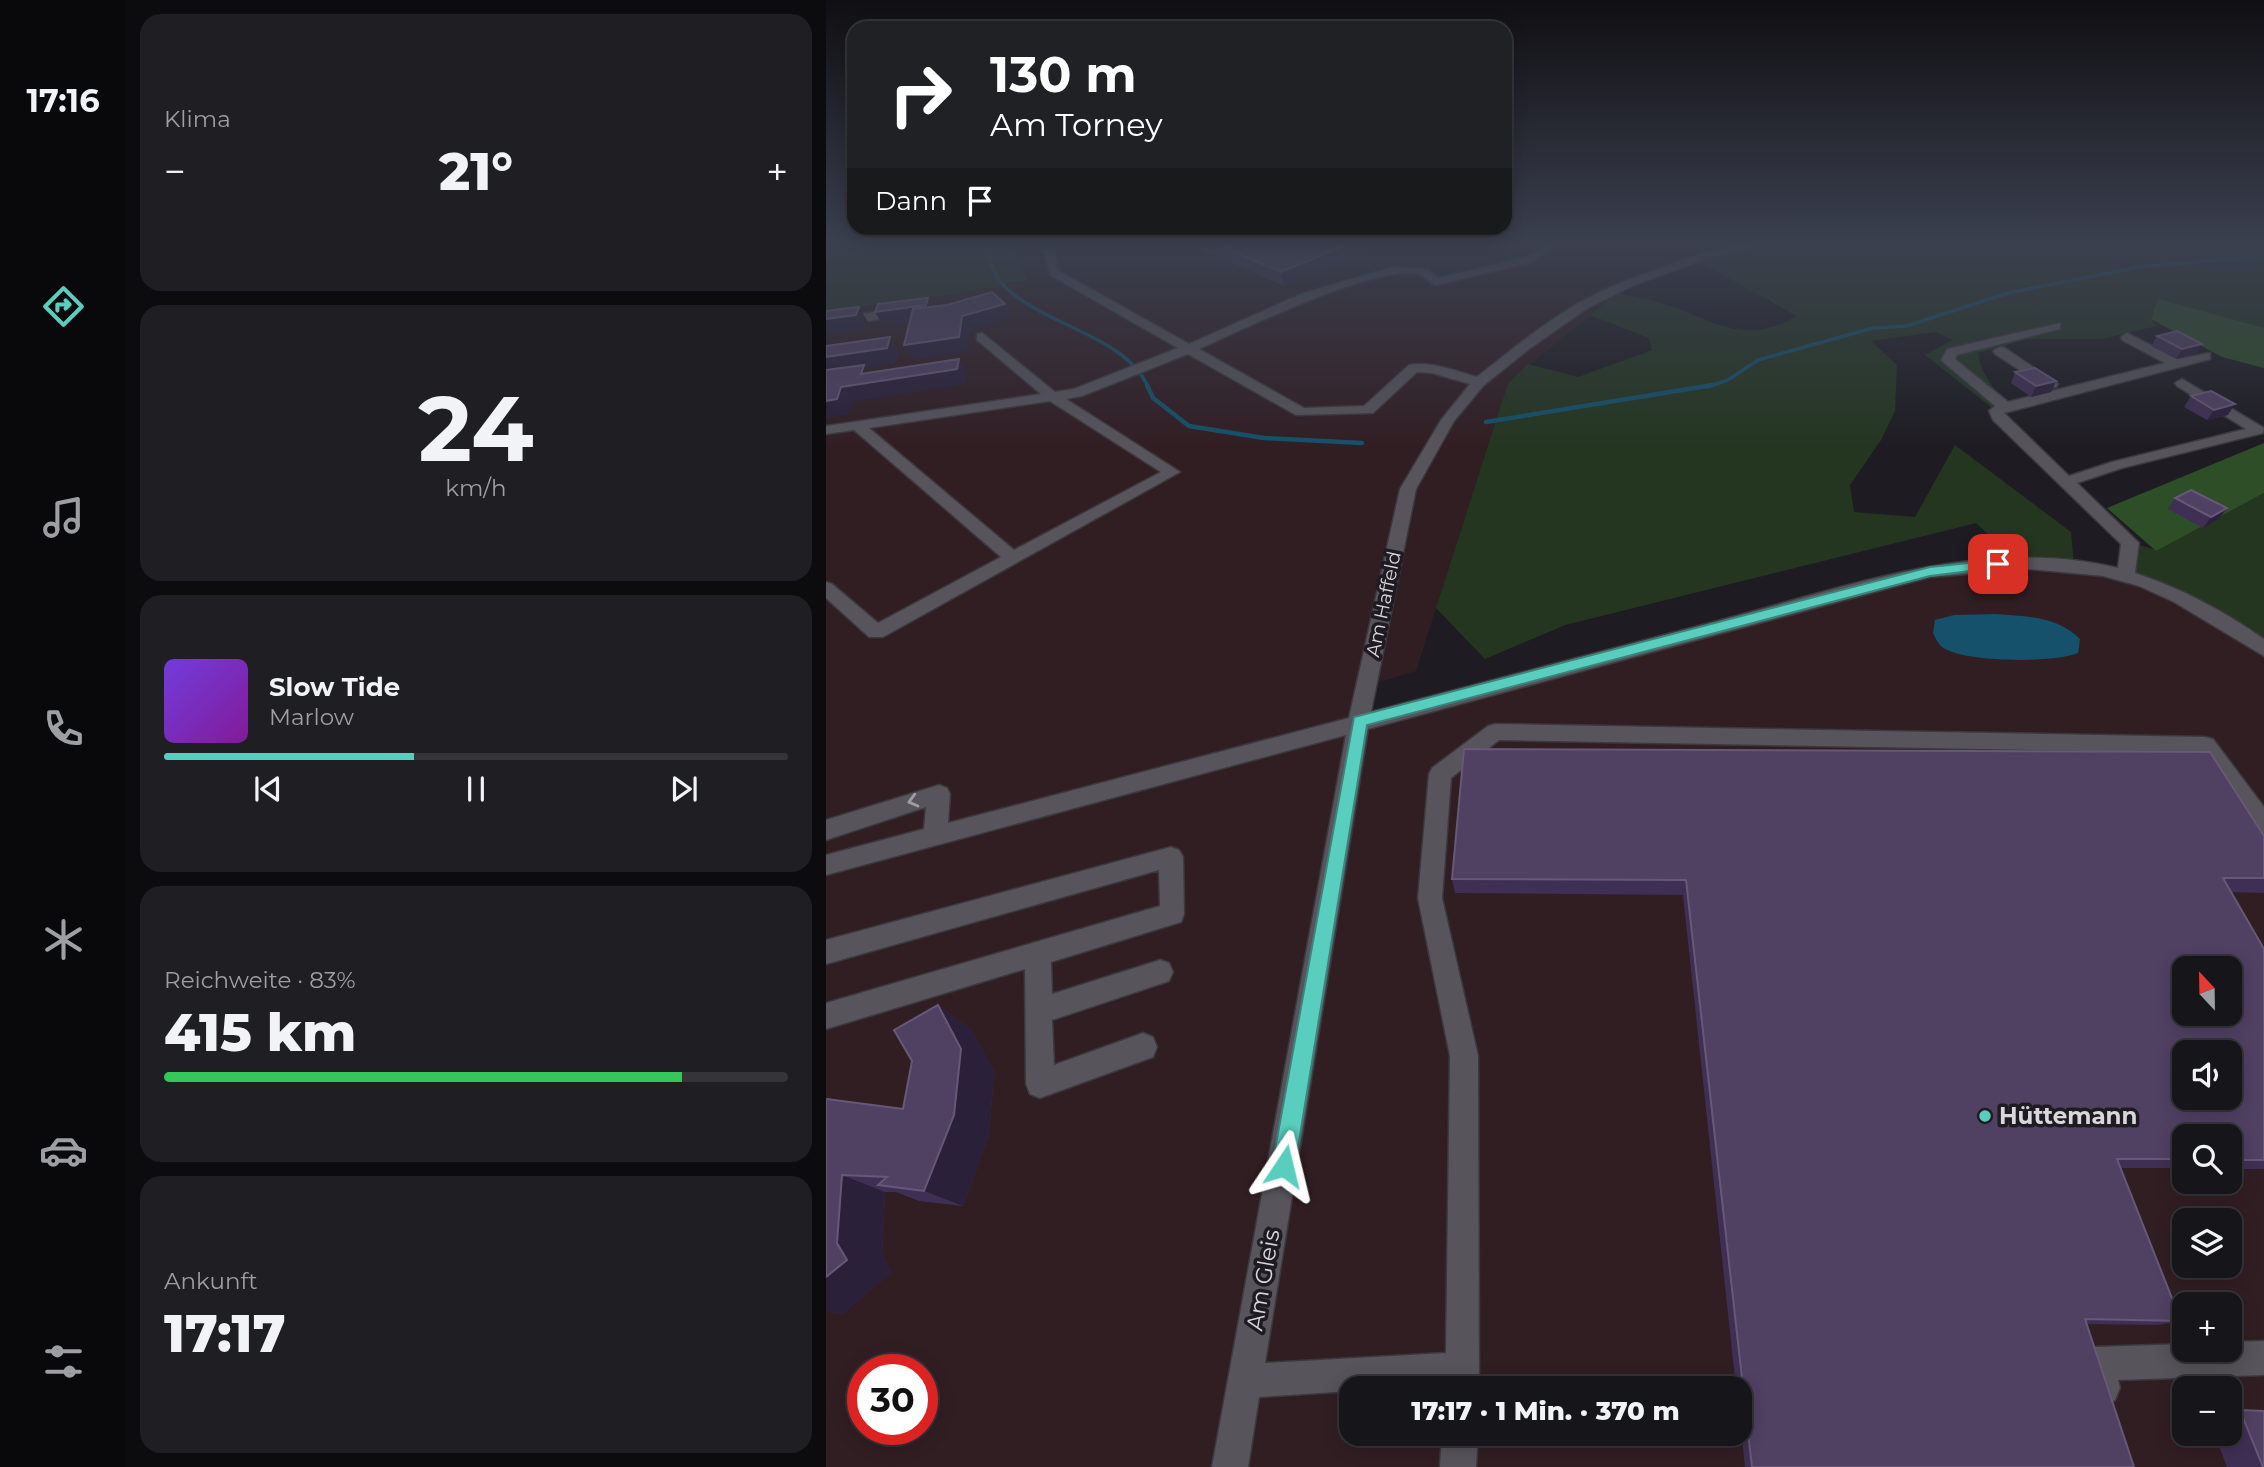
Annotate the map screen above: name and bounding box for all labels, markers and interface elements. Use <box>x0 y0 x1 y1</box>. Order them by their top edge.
text: 130 m <box>990 45 1137 104</box>
icon: right <box>875 49 966 140</box>
text: 17:16 <box>26 81 100 120</box>
text: Klima <box>164 105 231 133</box>
text: Am Torney <box>990 105 1163 144</box>
text: 21° <box>439 140 513 203</box>
text: − <box>164 148 186 195</box>
text: + <box>766 148 788 195</box>
icon: arrive <box>961 182 999 220</box>
text: Dann <box>875 185 947 217</box>
icon: directions <box>39 282 88 331</box>
text: 24 <box>418 373 534 484</box>
text: km/h <box>445 474 507 502</box>
icon: music <box>39 493 88 542</box>
pin <box>1968 534 2028 594</box>
icon: arrive <box>1979 545 2017 583</box>
street label: Am Haffeld <box>1361 549 1406 659</box>
text: Slow Tide <box>269 671 400 703</box>
text: Marlow <box>269 703 354 731</box>
icon: phone <box>39 704 88 753</box>
icon: previous <box>249 770 287 808</box>
icon: pause <box>457 770 495 808</box>
icon: next <box>665 770 703 808</box>
one-way arrow <box>908 793 920 807</box>
icon: climate <box>39 915 88 964</box>
north arrow <box>2172 956 2242 1026</box>
map controls <box>2172 956 2242 1446</box>
text: Reichweite · 83% <box>164 966 356 994</box>
text: 415 km <box>164 1001 356 1064</box>
button: sound <box>2172 1040 2242 1110</box>
place label: Hüttemann <box>1999 1102 2137 1130</box>
marker: Hüttemann <box>1977 1108 1993 1124</box>
button: search <box>2172 1124 2242 1194</box>
icon: car <box>39 1126 88 1175</box>
position arrow <box>1247 1129 1321 1203</box>
button: layers <box>2172 1208 2242 1278</box>
street label: Am Gleis <box>1240 1227 1286 1333</box>
text: Ankunft <box>164 1267 258 1295</box>
button: + <box>2172 1292 2242 1362</box>
text: 17:17 <box>164 1302 286 1365</box>
icon: filters <box>39 1337 88 1386</box>
speed limit sign: 30 <box>847 1354 938 1445</box>
button: − <box>2172 1376 2242 1446</box>
text: 17:17 · 1 Min. · 370 m <box>1411 1395 1680 1427</box>

